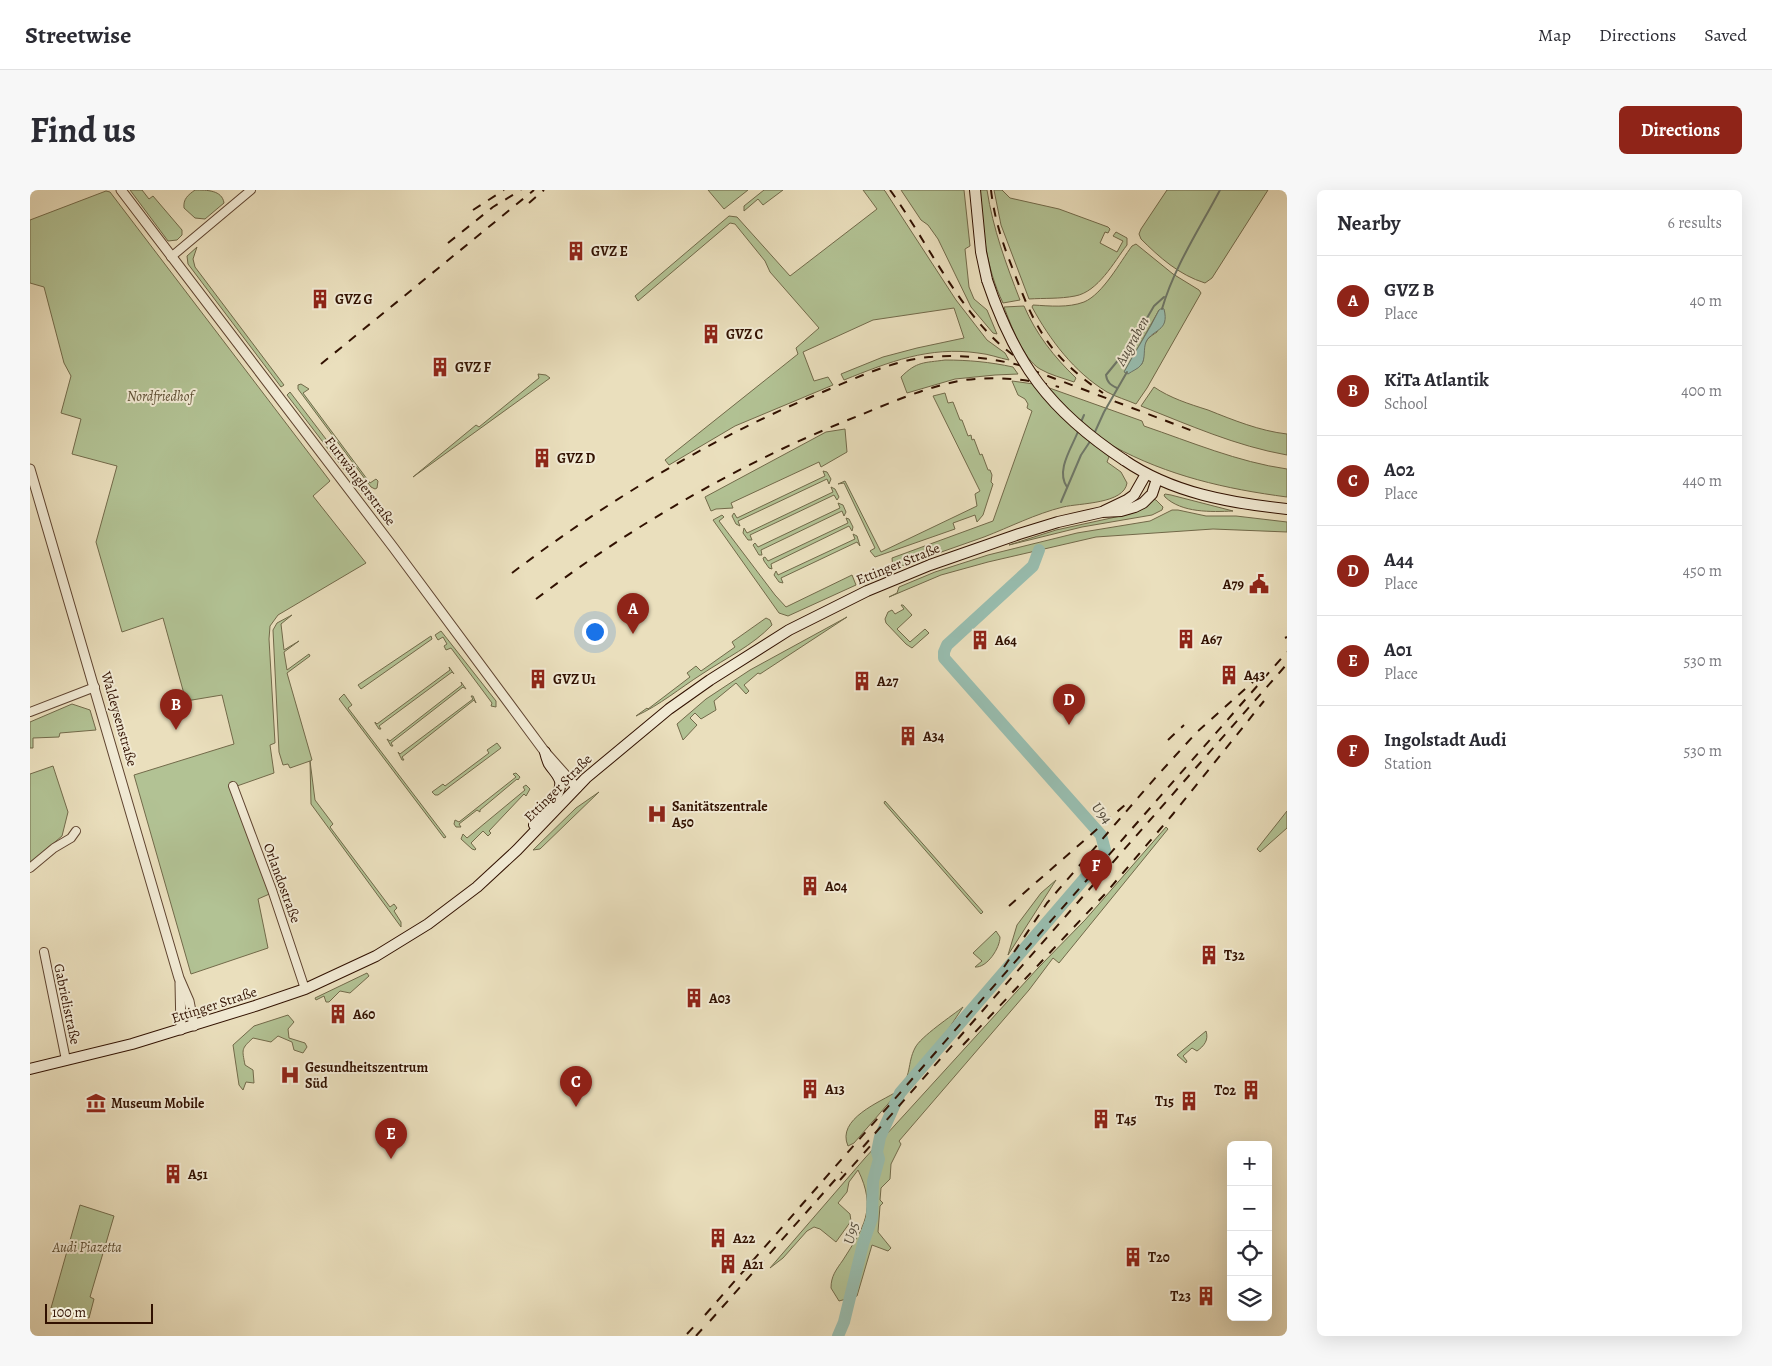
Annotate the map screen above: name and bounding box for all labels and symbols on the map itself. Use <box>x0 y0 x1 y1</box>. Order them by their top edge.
building icon: GVZ E <box>565 240 587 262</box>
place label: GVZ E <box>591 242 628 261</box>
building icon: GVZ G <box>309 288 331 310</box>
place label: GVZ G <box>335 290 373 309</box>
water label: Augraben <box>1110 313 1154 370</box>
building icon: GVZ C <box>700 323 722 345</box>
place label: GVZ C <box>726 325 763 344</box>
building icon: GVZ F <box>429 356 451 378</box>
place label: GVZ F <box>455 358 491 377</box>
park label: Nordfriedhof <box>127 387 196 406</box>
street label: Furtwänglerstraße <box>320 432 400 530</box>
building icon: GVZ D <box>531 447 553 469</box>
place label: GVZ D <box>557 449 595 468</box>
street label: Ettinger Straße <box>853 539 943 589</box>
public building icon: A79 <box>1248 573 1270 595</box>
place label: A79 <box>1222 575 1245 594</box>
pin: A <box>617 593 649 634</box>
your location <box>582 619 608 645</box>
building icon: A67 <box>1175 628 1197 650</box>
building icon: A64 <box>969 629 991 651</box>
place label: A67 <box>1200 630 1222 649</box>
place label: A64 <box>994 631 1017 650</box>
building icon: A43 <box>1218 664 1240 686</box>
place label: A43 <box>1243 666 1265 685</box>
street label: Waldeysenstraße <box>96 668 142 769</box>
building icon: GVZ U1 <box>527 668 549 690</box>
place label: GVZ U1 <box>553 670 596 689</box>
building icon: A27 <box>851 670 873 692</box>
place label: A27 <box>876 672 899 691</box>
pin: D <box>1053 684 1085 725</box>
pin: B <box>160 689 192 730</box>
building icon: A34 <box>897 725 919 747</box>
place label: A34 <box>922 727 945 746</box>
street label: Ettinger Straße <box>520 750 596 826</box>
place label: Sanitätszentrale A50 <box>671 797 768 832</box>
water label: U94 <box>1087 798 1117 828</box>
hospital icon: Sanitätszentrale A50 <box>646 803 668 825</box>
street label: Orlandostraße <box>259 840 305 926</box>
pin: F <box>1080 850 1112 891</box>
building icon: A04 <box>799 875 821 897</box>
place label: A04 <box>824 877 848 896</box>
building icon: T32 <box>1198 944 1220 966</box>
place label: T32 <box>1224 946 1245 965</box>
street label: Gabrielistraße <box>49 962 85 1046</box>
street label: Ettinger Straße <box>169 982 259 1028</box>
building icon: A03 <box>683 987 705 1009</box>
place label: A03 <box>708 989 731 1008</box>
building icon: A60 <box>327 1003 349 1025</box>
place label: A60 <box>352 1005 375 1024</box>
place label: Gesundheitszentrum Süd <box>305 1058 428 1093</box>
hospital icon: Gesundheitszentrum Süd <box>279 1064 301 1086</box>
pin: C <box>560 1066 592 1107</box>
building icon: A13 <box>799 1078 821 1100</box>
building icon: T02 <box>1240 1079 1262 1101</box>
place label: A13 <box>824 1080 845 1099</box>
place label: T02 <box>1214 1081 1236 1100</box>
building icon: T15 <box>1178 1090 1200 1112</box>
museum icon: Museum Mobile <box>85 1092 107 1114</box>
place label: T15 <box>1155 1092 1174 1111</box>
place label: Museum Mobile <box>111 1094 205 1113</box>
building icon: T45 <box>1090 1108 1112 1130</box>
place label: T45 <box>1116 1110 1137 1129</box>
pin: E <box>375 1118 407 1159</box>
building icon: A51 <box>162 1163 184 1185</box>
place label: A51 <box>187 1165 208 1184</box>
water label: U95 <box>838 1219 864 1247</box>
building icon: A22 <box>707 1227 729 1249</box>
place label: A22 <box>732 1229 756 1248</box>
park label: Audi Piazetta <box>51 1238 122 1257</box>
building icon: T20 <box>1122 1246 1144 1268</box>
place label: T20 <box>1148 1248 1170 1267</box>
building icon: A21 <box>717 1253 739 1275</box>
place label: A21 <box>742 1255 764 1274</box>
building icon: T23 <box>1195 1285 1217 1307</box>
place label: T23 <box>1170 1287 1191 1306</box>
scale bar <box>45 1301 152 1324</box>

